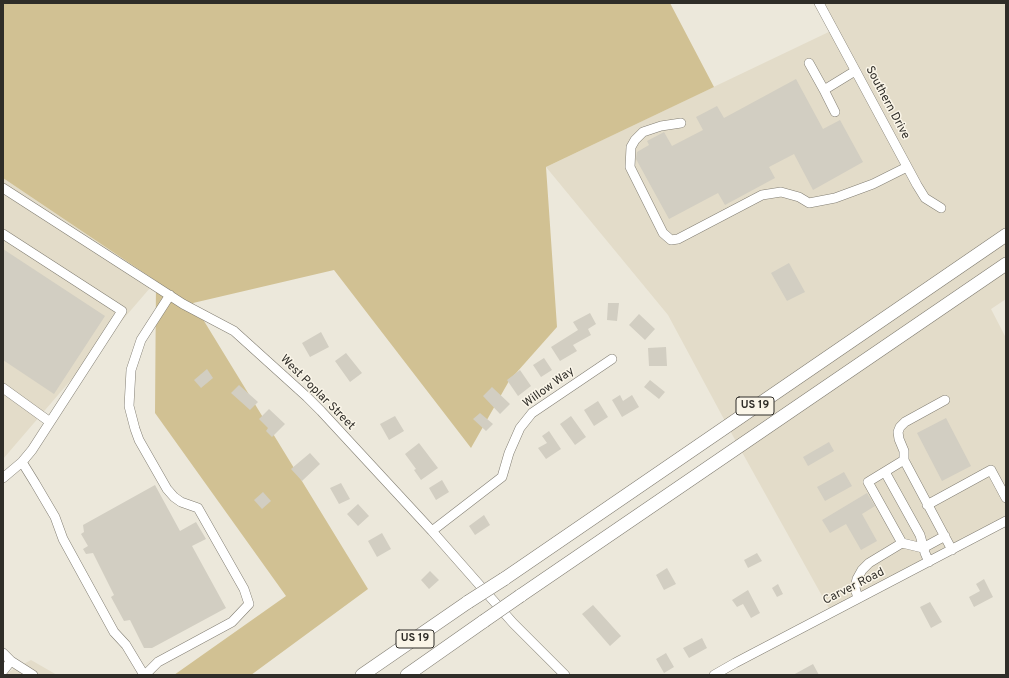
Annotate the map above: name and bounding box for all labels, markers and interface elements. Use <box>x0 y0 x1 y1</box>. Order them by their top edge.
street label: Southern Drive <box>862 64 912 142</box>
street label: West Poplar Street <box>276 352 358 434</box>
street label: Willow Way <box>521 365 577 411</box>
road number: US 19 <box>736 397 774 415</box>
street label: Carver Road <box>821 565 887 609</box>
road number: US 19 <box>396 630 434 648</box>

